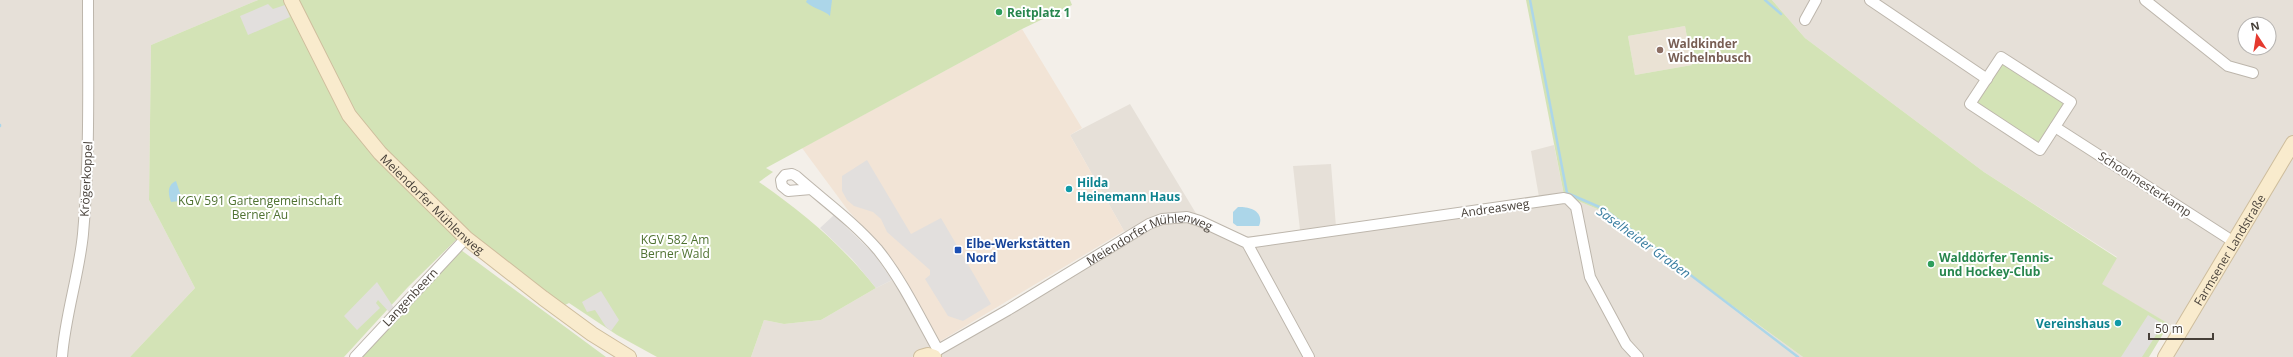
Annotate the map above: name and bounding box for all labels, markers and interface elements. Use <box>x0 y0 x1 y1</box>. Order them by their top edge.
place label: Reitplatz 1 <box>1007 4 1070 21</box>
marker: Reitplatz 1 <box>994 7 1004 17</box>
north arrow <box>2237 16 2277 56</box>
text: N <box>2249 17 2261 34</box>
place label: Waldkinder Wichelnbusch <box>1668 35 1751 66</box>
marker: Waldkinder Wichelnbusch <box>1655 45 1665 55</box>
street label: Krögerkoppel <box>76 141 96 217</box>
street label: Schoolmesterkamp <box>2095 147 2195 221</box>
street label: Meiendorfer Mühlenweg <box>377 150 488 258</box>
place label: Hilda Heinemann Haus <box>1077 174 1180 205</box>
marker: Hilda Heinemann Haus <box>1064 184 1074 194</box>
street label: Farmsener Landstraße <box>2189 191 2269 309</box>
park label: KGV 591 Gartengemeinschaft Berner Au <box>178 192 342 223</box>
street label: Andreasweg <box>1460 195 1531 221</box>
water label: Saselheider Graben <box>1593 202 1695 282</box>
street label: Meiendorfer Mühlenweg <box>1083 208 1216 269</box>
park label: KGV 582 Am Berner Wald <box>640 231 710 262</box>
place label: Elbe-Werkstätten Nord <box>966 235 1070 266</box>
marker: Elbe-Werkstätten Nord <box>953 245 963 255</box>
place label: Walddörfer Tennis- und Hockey-Club <box>1939 249 2053 280</box>
marker: Walddörfer Tennis- und Hockey-Club <box>1926 259 1936 269</box>
street label: Langenbeern <box>379 264 441 330</box>
place label: Vereinshaus <box>2036 315 2110 332</box>
scale bar <box>2149 315 2213 341</box>
marker: Vereinshaus <box>2113 318 2123 328</box>
text: 50 m <box>2155 320 2183 337</box>

